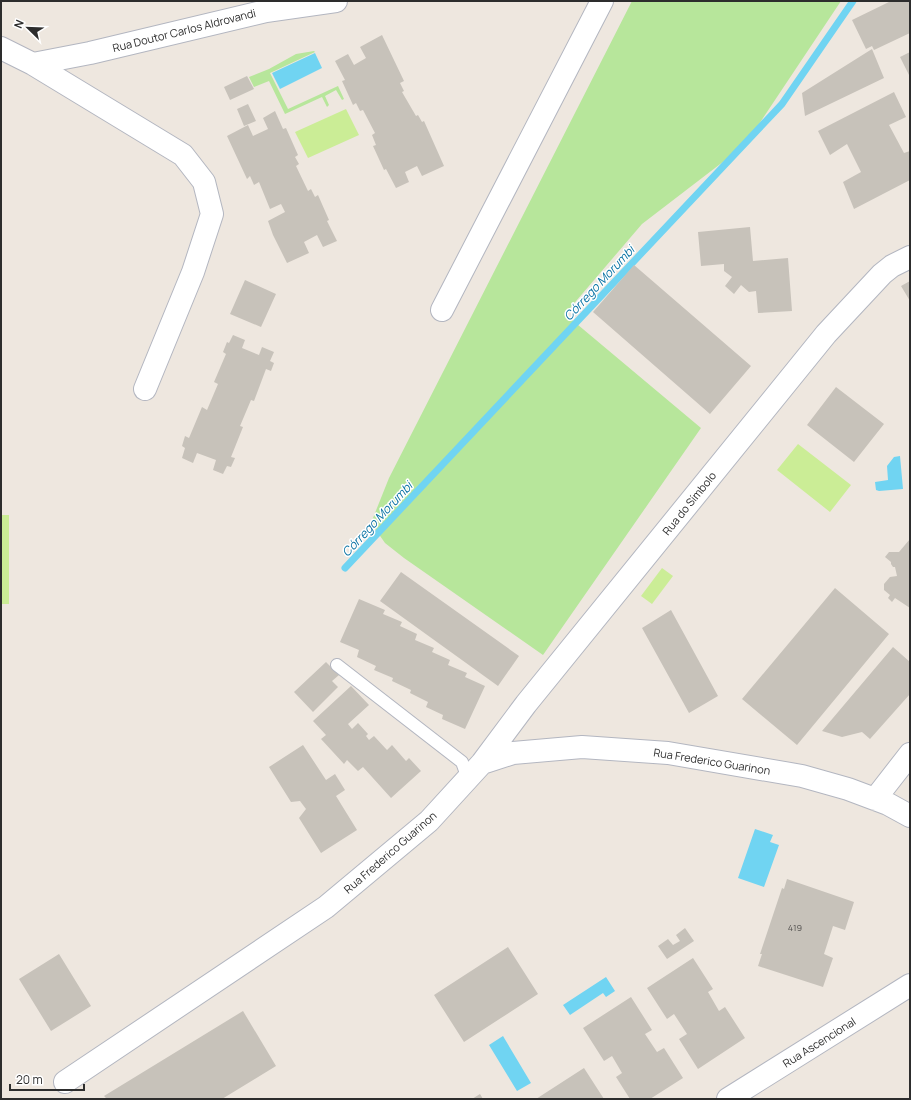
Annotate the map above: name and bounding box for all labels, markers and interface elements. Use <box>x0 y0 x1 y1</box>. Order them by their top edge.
street label: Rua Doutor Carlos Aldrovandi <box>111 5 257 55</box>
north arrow <box>8 8 48 48</box>
text: N <box>10 17 27 30</box>
water label: Córrego Morumbi <box>560 240 640 324</box>
street label: Rua do Símbolo <box>659 468 720 538</box>
water label: Córrego Morumbi <box>338 476 418 560</box>
street label: Rua Frederico Guarinon <box>652 744 772 778</box>
street label: Rua Frederico Guarinon <box>340 808 440 896</box>
house number: 419 <box>788 921 802 934</box>
street label: Rua Ascencional <box>780 1014 858 1070</box>
scale bar <box>10 1066 84 1092</box>
text: 20 m <box>16 1071 43 1088</box>

